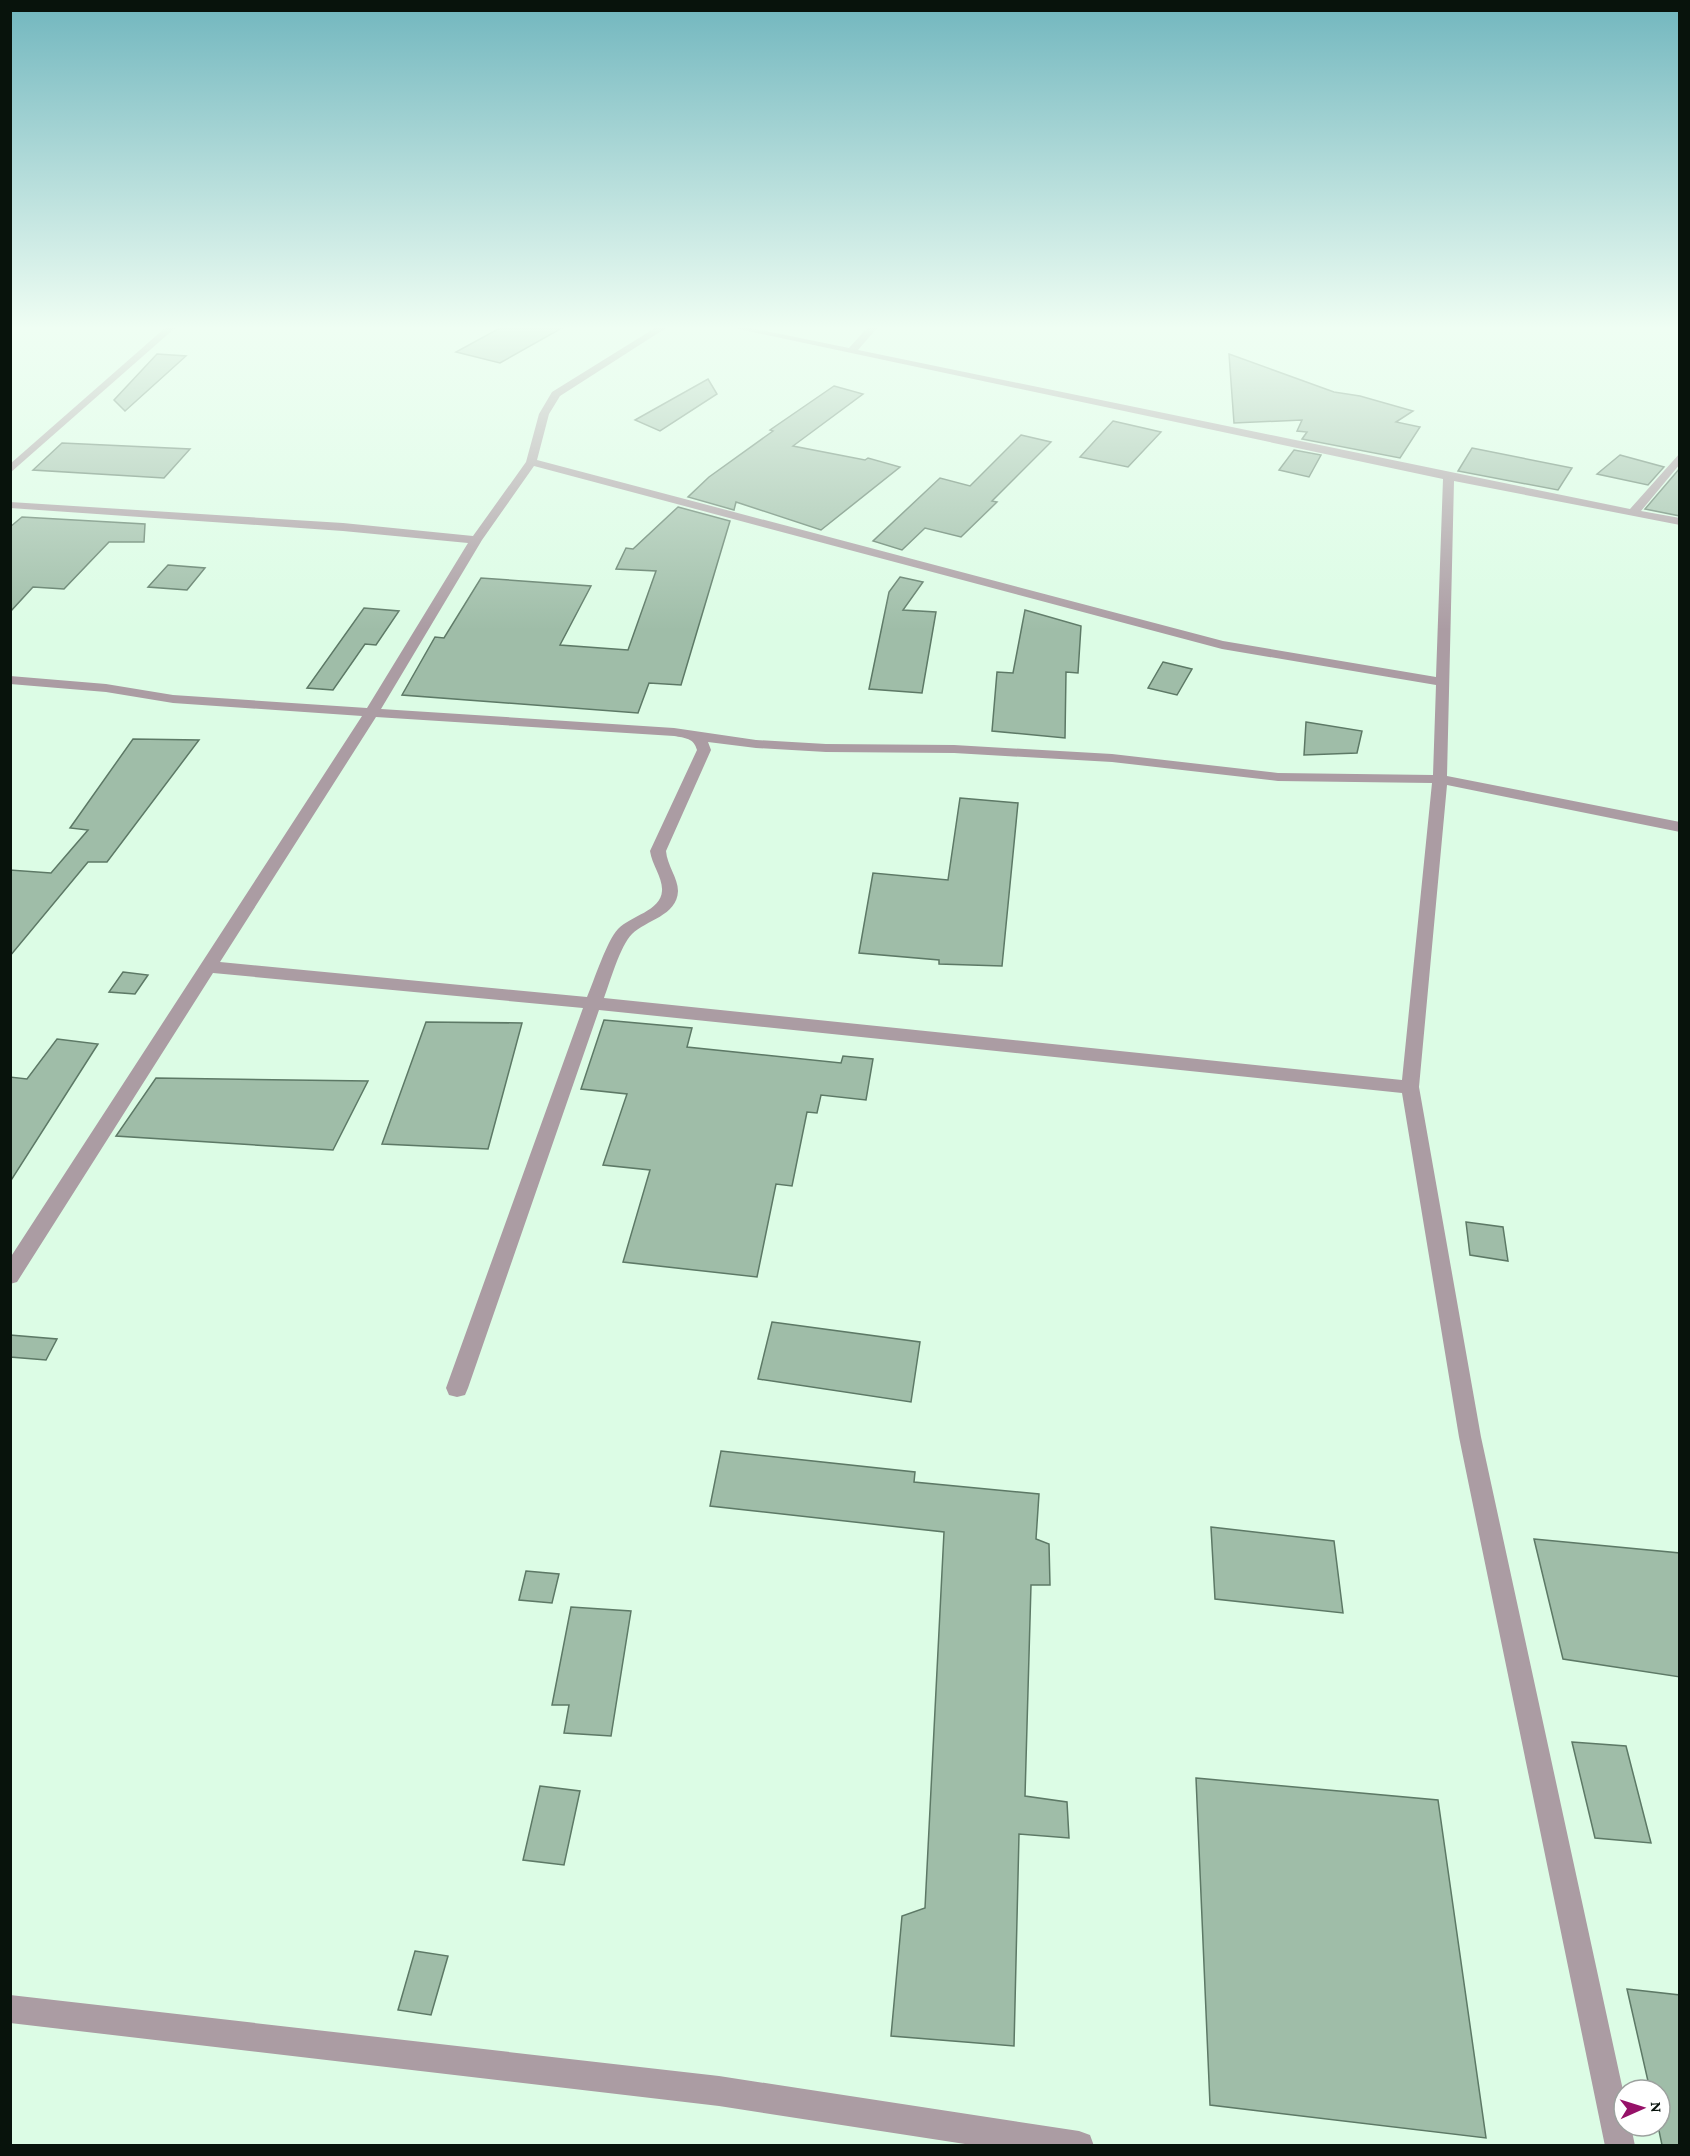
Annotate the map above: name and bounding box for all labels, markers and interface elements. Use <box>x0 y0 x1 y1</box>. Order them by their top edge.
north arrow <box>1612 2078 1672 2138</box>
text: N <box>1648 2101 1665 2113</box>

